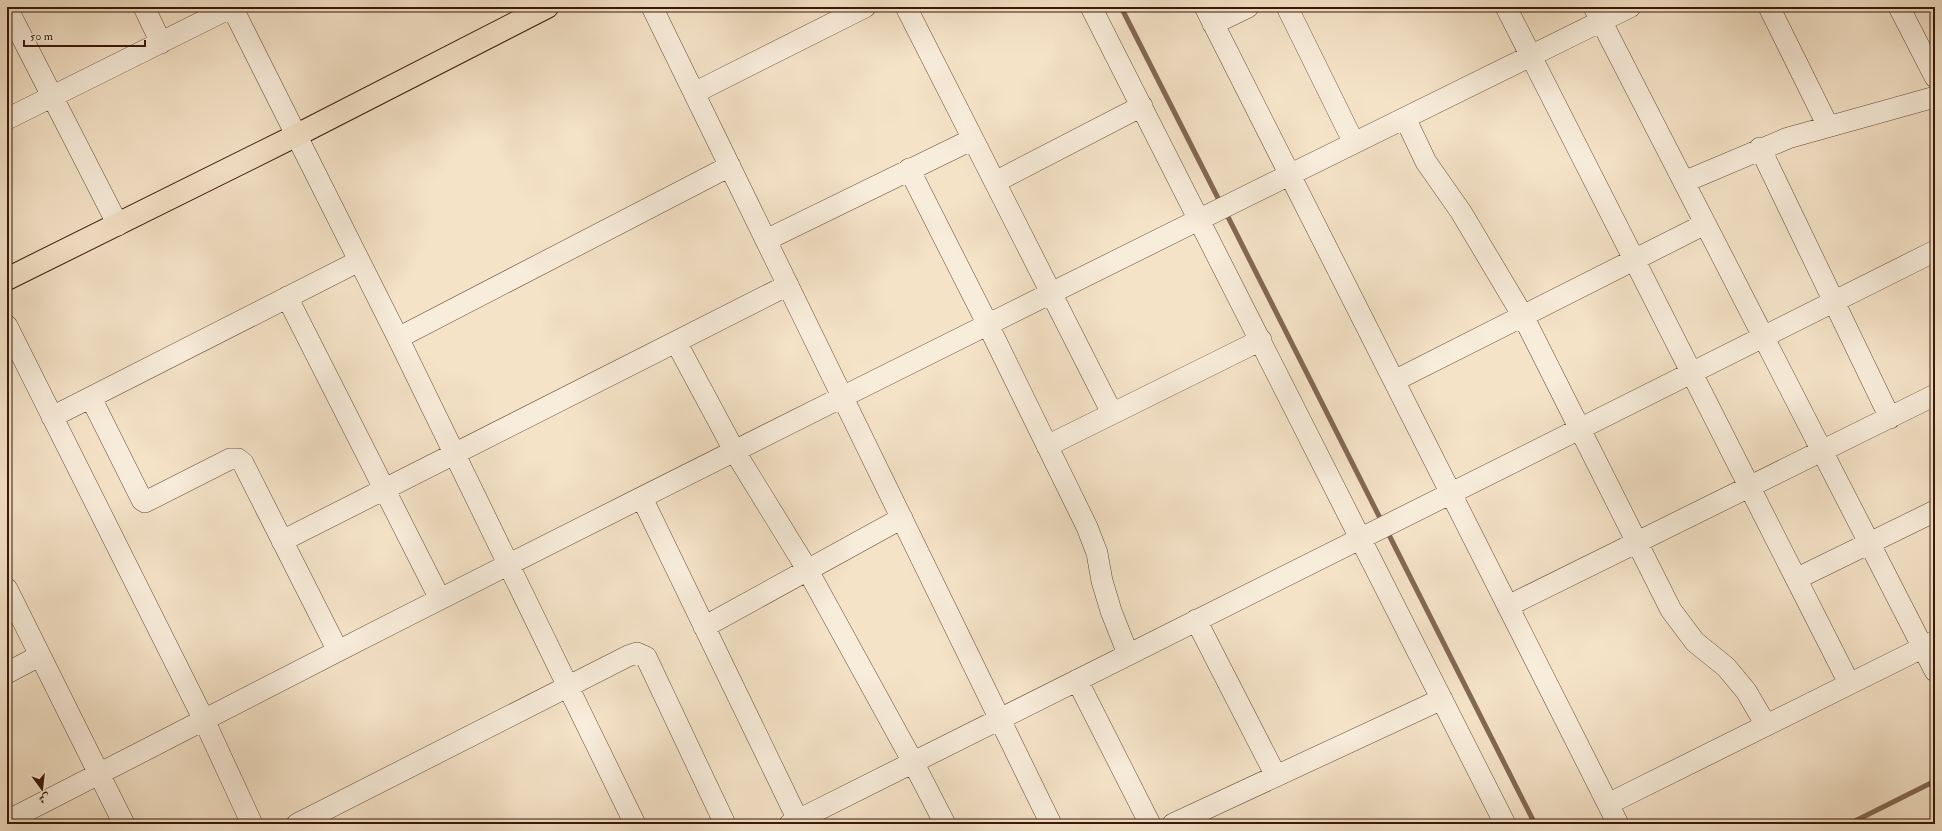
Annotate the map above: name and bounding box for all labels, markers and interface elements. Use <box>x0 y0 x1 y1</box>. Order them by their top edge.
scale bar <box>24 22 145 48</box>
text: 50 m <box>30 29 54 44</box>
north arrow <box>22 769 62 809</box>
text: ش <box>37 790 51 806</box>

